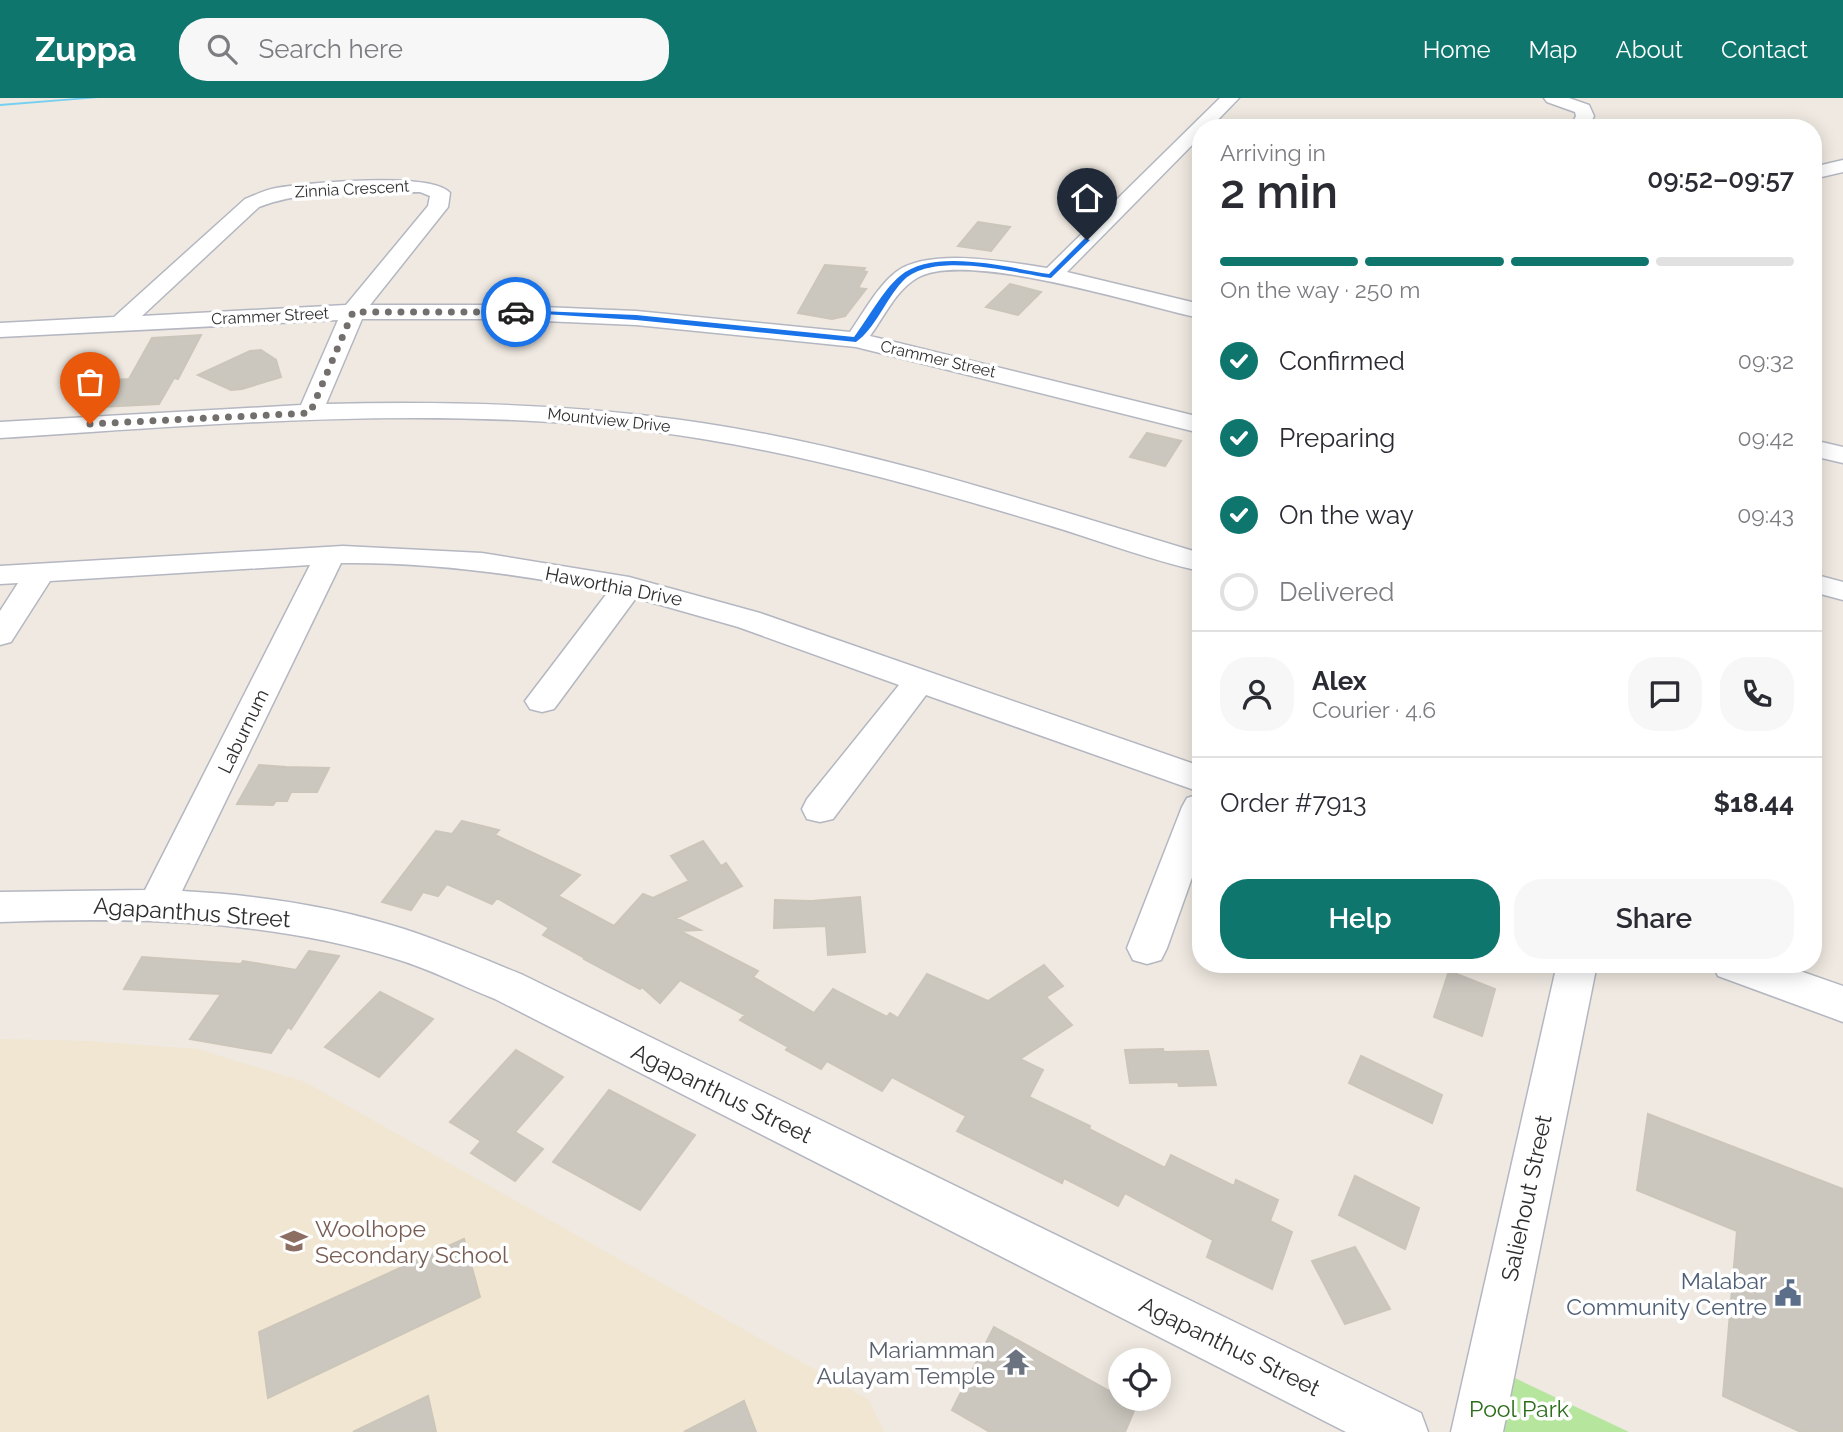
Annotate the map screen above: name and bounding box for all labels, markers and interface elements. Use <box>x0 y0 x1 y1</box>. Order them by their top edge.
search box <box>179 18 669 81</box>
text: Zuppa <box>35 30 137 69</box>
icon: search <box>203 30 241 68</box>
text: Search here <box>259 34 403 64</box>
text: Home <box>1423 35 1491 64</box>
text: Map <box>1529 35 1577 64</box>
text: About <box>1615 35 1683 64</box>
text: Contact <box>1721 35 1808 64</box>
text: Arriving in <box>1220 139 1326 166</box>
text: 09:52–09:57 <box>1647 164 1794 194</box>
text: 2 min <box>1220 165 1338 219</box>
pin <box>1057 168 1117 240</box>
street label: Zinnia Crescent <box>294 176 410 201</box>
icon: home <box>1068 179 1106 217</box>
text: On the way · 250 m <box>1220 276 1420 303</box>
courier <box>481 277 551 347</box>
icon: car <box>497 293 535 331</box>
street label: Crammer Street <box>211 303 330 329</box>
street label: Crammer Street <box>878 336 998 382</box>
icon: check <box>1220 342 1258 380</box>
text: Confirmed <box>1279 346 1405 376</box>
text: 09:32 <box>1738 347 1794 374</box>
pin <box>60 352 120 424</box>
icon: bag <box>71 363 109 401</box>
street label: Mountview Drive <box>547 404 671 436</box>
icon: check <box>1220 419 1258 457</box>
text: Preparing <box>1279 423 1395 453</box>
text: 09:42 <box>1738 424 1794 451</box>
icon: check <box>1220 496 1258 534</box>
text: On the way <box>1279 500 1414 530</box>
text: 09:43 <box>1737 501 1794 528</box>
street label: Haworthia Drive <box>544 562 684 610</box>
text: Delivered <box>1279 577 1394 607</box>
button: person <box>1220 657 1294 731</box>
button: chat <box>1628 657 1702 731</box>
button: phone <box>1720 657 1794 731</box>
text: Alex <box>1312 666 1367 696</box>
street label: Laburnum <box>213 685 273 777</box>
text: Courier · 4.6 <box>1312 696 1436 723</box>
text: Order #7913 <box>1220 788 1367 818</box>
text: $18.44 <box>1713 788 1794 818</box>
button: Help <box>1220 879 1500 959</box>
button: Share <box>1514 879 1794 959</box>
street label: Agapanthus Street <box>93 892 292 932</box>
street label: Agapanthus Street <box>627 1038 817 1149</box>
street label: Saliehout Street <box>1495 1112 1557 1284</box>
place label: Woolhope Secondary School <box>315 1215 509 1268</box>
school or university icon: Woolhope Secondary School <box>279 1226 309 1256</box>
place label: Malabar Community Centre <box>1566 1267 1767 1320</box>
public building icon: Malabar Community Centre <box>1773 1278 1803 1308</box>
street label: Agapanthus Street <box>1135 1291 1325 1402</box>
place label: Mariamman Aulayam Temple <box>817 1336 995 1389</box>
temple icon: Mariamman Aulayam Temple <box>1001 1347 1031 1377</box>
map controls <box>1108 1348 1171 1411</box>
button: locate <box>1108 1348 1171 1411</box>
park label: Pool Park <box>1469 1395 1569 1422</box>

